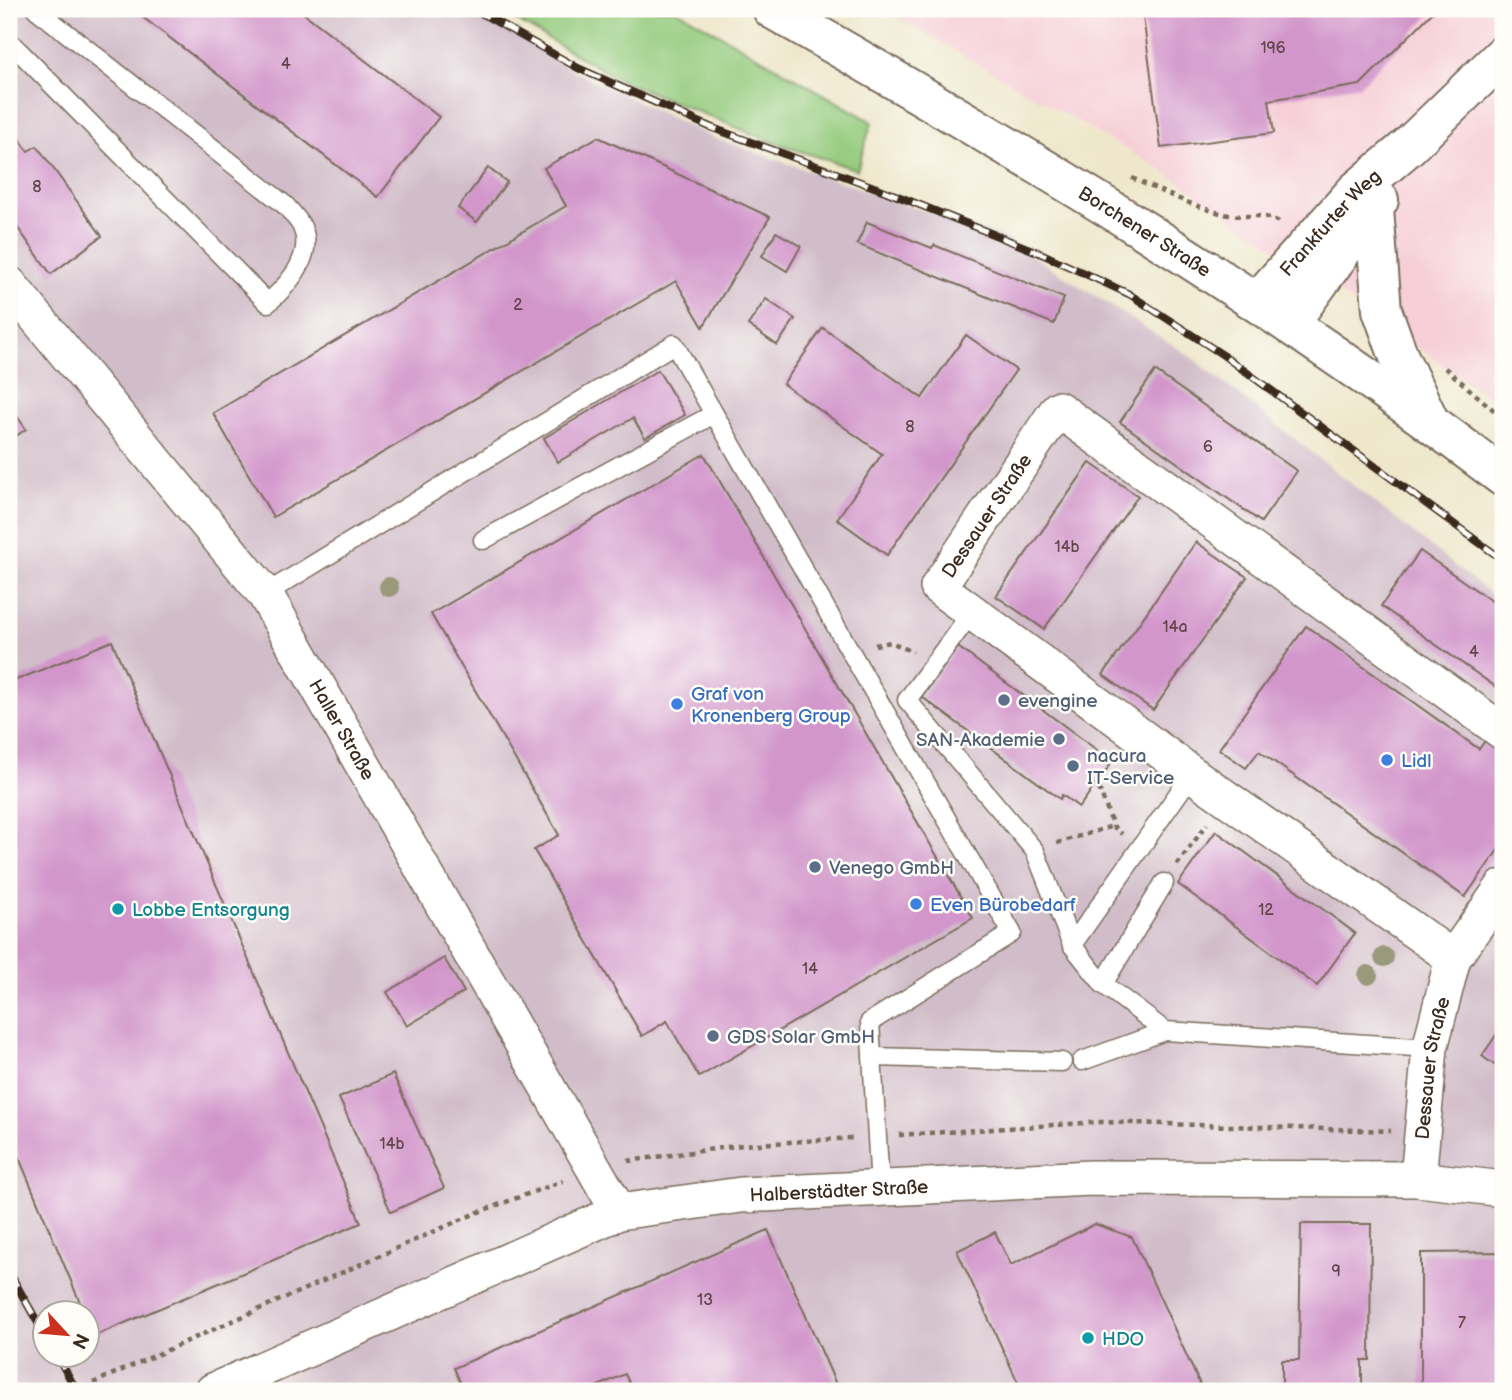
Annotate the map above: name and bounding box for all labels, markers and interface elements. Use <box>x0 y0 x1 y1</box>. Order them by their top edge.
house number: 196 <box>1260 39 1286 58</box>
house number: 4 <box>281 55 291 74</box>
street label: Frankfurter Weg <box>1275 165 1386 282</box>
house number: 8 <box>32 178 42 197</box>
street label: Borchener Straße <box>1074 182 1215 283</box>
house number: 2 <box>513 296 523 315</box>
house number: 8 <box>905 418 915 437</box>
house number: 6 <box>1203 438 1213 457</box>
street label: Dessauer Straße <box>938 450 1037 583</box>
house number: 14b <box>1055 538 1079 557</box>
house number: 14a <box>1162 618 1188 637</box>
house number: 4 <box>1469 643 1479 662</box>
street label: Haller Straße <box>303 676 379 785</box>
place label: Graf von Kronenberg Group <box>691 683 851 728</box>
place label: evengine <box>1018 690 1097 713</box>
marker: evengine <box>996 692 1012 708</box>
marker: Graf von Kronenberg Group <box>669 696 685 712</box>
place label: SAN-Akademie <box>916 729 1045 752</box>
marker: SAN-Akademie <box>1051 731 1067 747</box>
place label: nacura IT-Service <box>1087 745 1174 790</box>
place label: Lidl <box>1401 750 1432 773</box>
marker: Lidl <box>1379 752 1395 768</box>
marker: nacura IT-Service <box>1065 758 1081 774</box>
place label: Venego GmbH <box>829 857 954 880</box>
marker: Venego GmbH <box>807 859 823 875</box>
place label: Even Bürobedarf <box>930 894 1076 917</box>
marker: Even Bürobedarf <box>908 896 924 912</box>
place label: Lobbe Entsorgung <box>132 899 290 922</box>
marker: Lobbe Entsorgung <box>110 901 126 917</box>
house number: 12 <box>1258 901 1274 920</box>
house number: 14 <box>802 960 818 979</box>
street label: Dessauer Straße <box>1412 994 1456 1141</box>
place label: GDS Solar GmbH <box>727 1026 875 1049</box>
marker: GDS Solar GmbH <box>705 1028 721 1044</box>
house number: 14b <box>380 1135 404 1154</box>
street label: Halberstädter Straße <box>749 1176 929 1208</box>
house number: 9 <box>1331 1262 1341 1281</box>
house number: 13 <box>697 1291 713 1310</box>
north arrow <box>32 1298 102 1368</box>
house number: 7 <box>1458 1314 1466 1333</box>
place label: HDO <box>1102 1328 1144 1351</box>
text: N <box>66 1329 93 1352</box>
marker: HDO <box>1080 1330 1096 1346</box>

